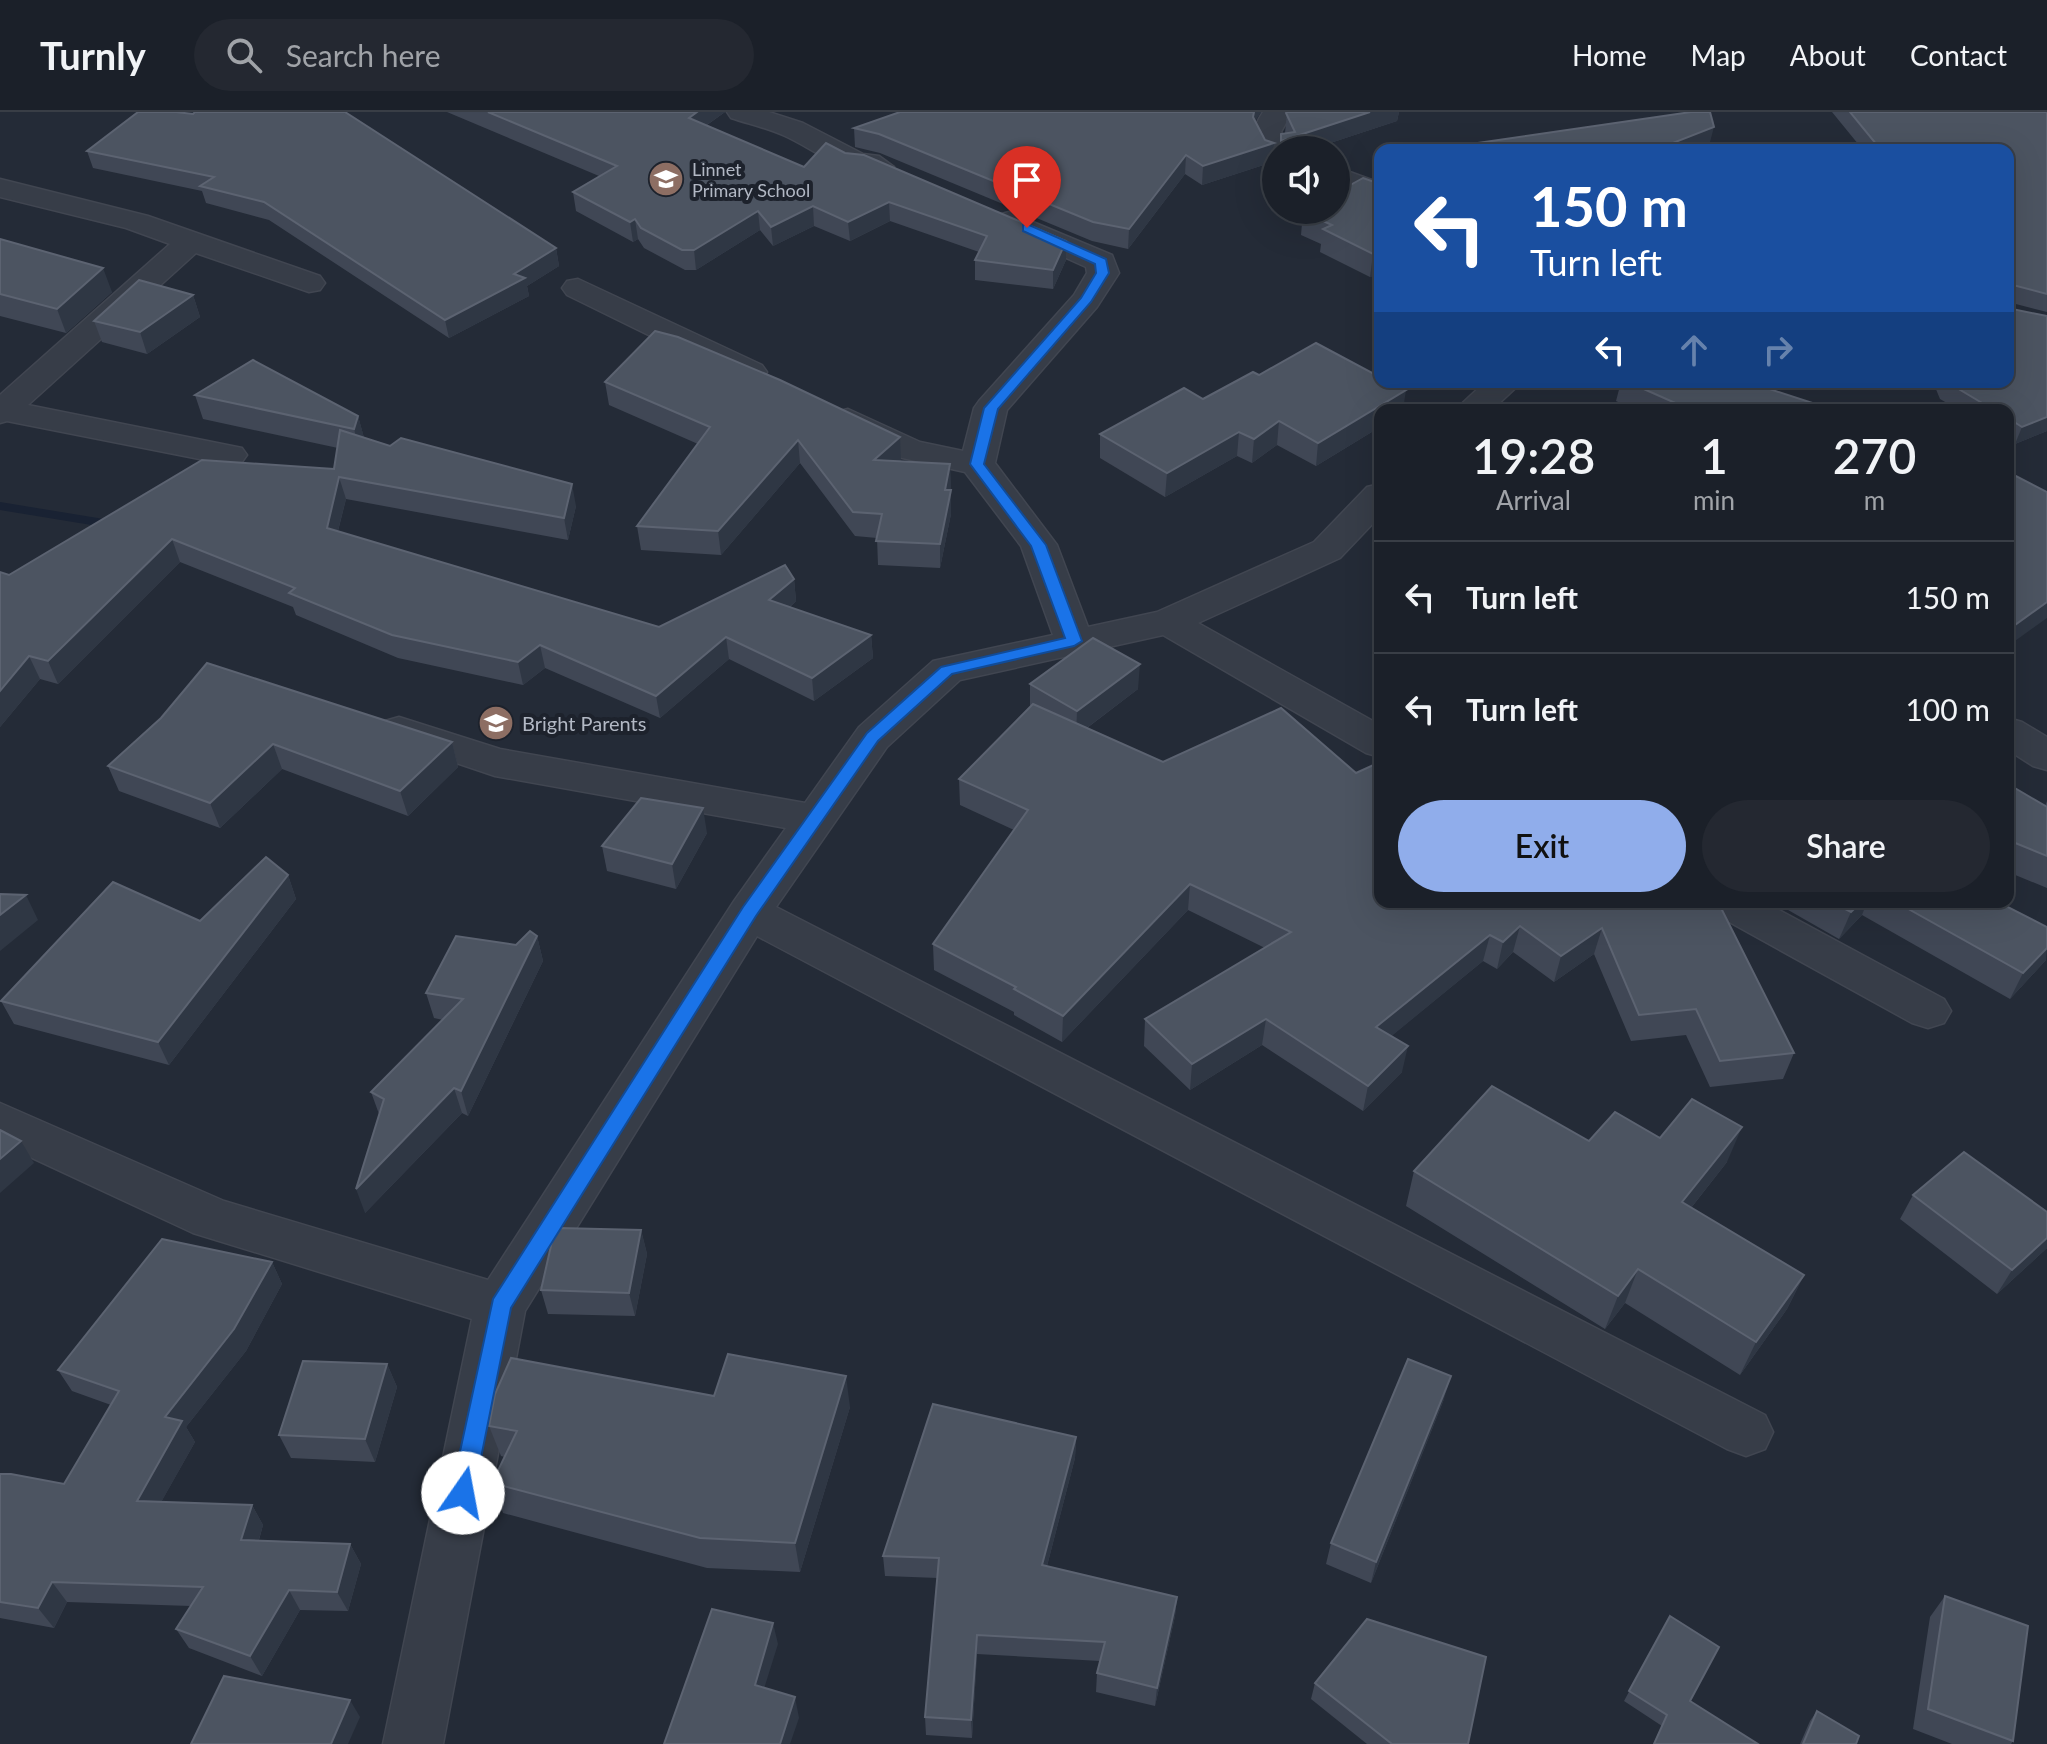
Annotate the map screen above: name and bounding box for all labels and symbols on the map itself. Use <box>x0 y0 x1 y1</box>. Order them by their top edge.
pin <box>993 146 1061 228</box>
place label: Linnet Primary School <box>692 158 810 201</box>
school or university icon: Linnet Primary School <box>647 160 685 198</box>
school or university icon: Bright Parents <box>477 704 515 742</box>
place label: Bright Parents <box>522 711 646 735</box>
position arrow <box>421 1451 505 1535</box>

